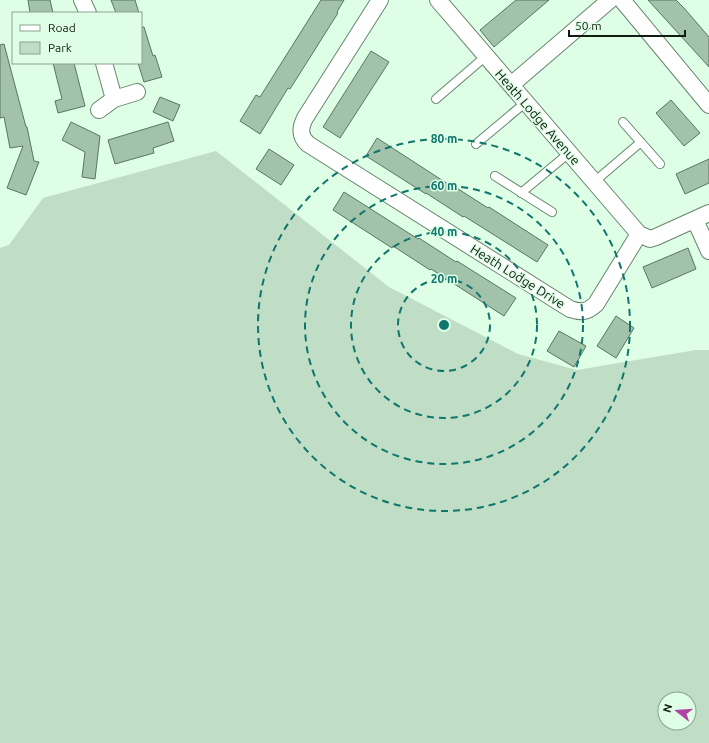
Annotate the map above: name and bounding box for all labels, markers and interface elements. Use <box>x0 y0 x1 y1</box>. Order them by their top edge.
legend <box>12 12 142 64</box>
scale bar <box>569 12 685 38</box>
text: 50 m <box>575 19 602 32</box>
text: Road <box>48 21 76 34</box>
text: Park <box>48 41 72 54</box>
street label: Heath Lodge Avenue <box>493 66 583 168</box>
text: 80 m <box>431 132 457 145</box>
text: 60 m <box>431 179 457 192</box>
text: 40 m <box>431 225 457 238</box>
street label: Heath Lodge Drive <box>468 241 568 311</box>
text: 20 m <box>431 272 457 285</box>
centre of rings <box>437 318 451 332</box>
north arrow <box>657 691 697 731</box>
text: N <box>660 702 674 714</box>

